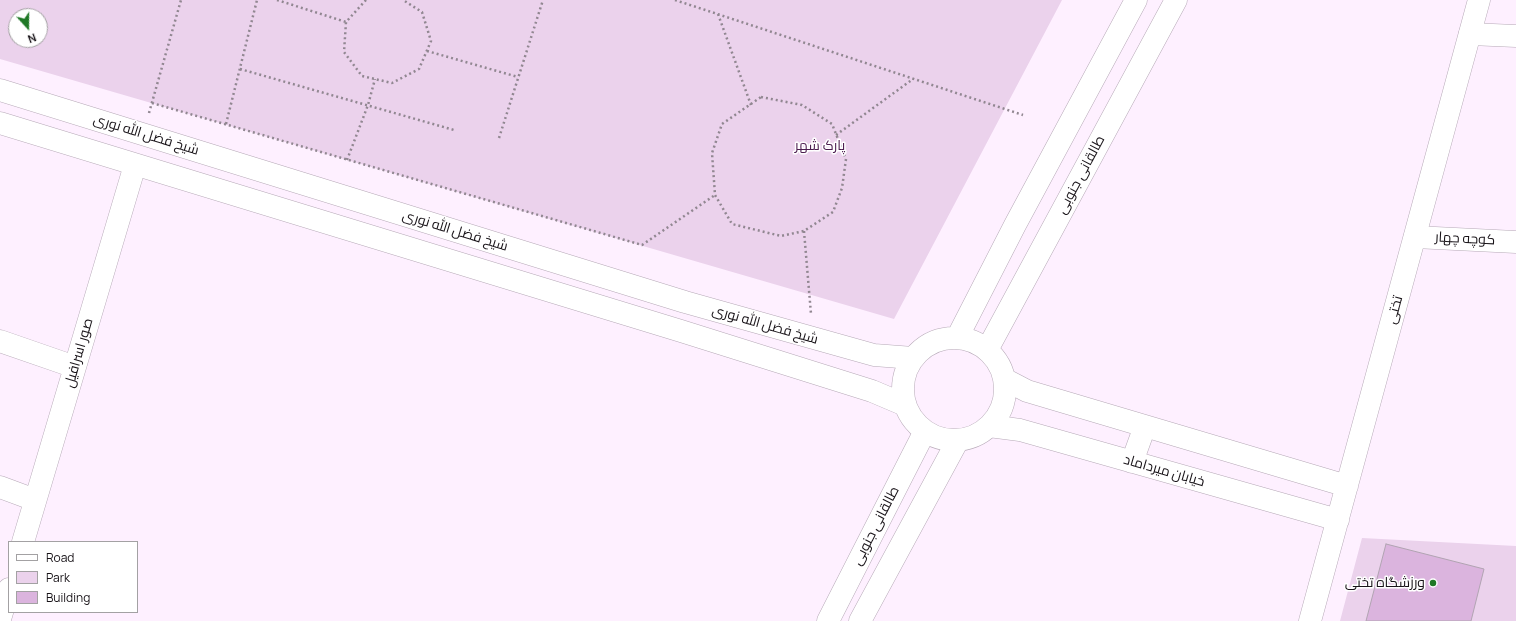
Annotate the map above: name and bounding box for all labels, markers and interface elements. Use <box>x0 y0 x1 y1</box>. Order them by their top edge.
north arrow <box>8 8 48 48</box>
text: N <box>26 30 38 47</box>
street label: شیخ فضل الله نوری <box>91 111 201 159</box>
street label: طالقانی جنوبی <box>1053 133 1109 217</box>
park label: پارک شهر <box>795 138 845 154</box>
street label: شیخ فضل الله نوری <box>400 207 510 255</box>
street label: کوچه چهار <box>1434 229 1496 249</box>
street label: تختی <box>1383 294 1407 326</box>
street label: شیخ فضل الله نوری <box>710 302 820 348</box>
street label: صور اسرافیل <box>61 316 97 390</box>
street label: خیابان میرداماد <box>1121 451 1207 491</box>
street label: طالقانی جنوبی <box>849 484 903 568</box>
legend <box>8 541 138 613</box>
text: Road <box>46 549 74 566</box>
text: Park <box>46 569 70 586</box>
place label: ورزشگاه تختی <box>1345 575 1425 591</box>
marker: ورزشگاه تختی <box>1428 578 1438 588</box>
text: Building <box>46 589 90 606</box>

